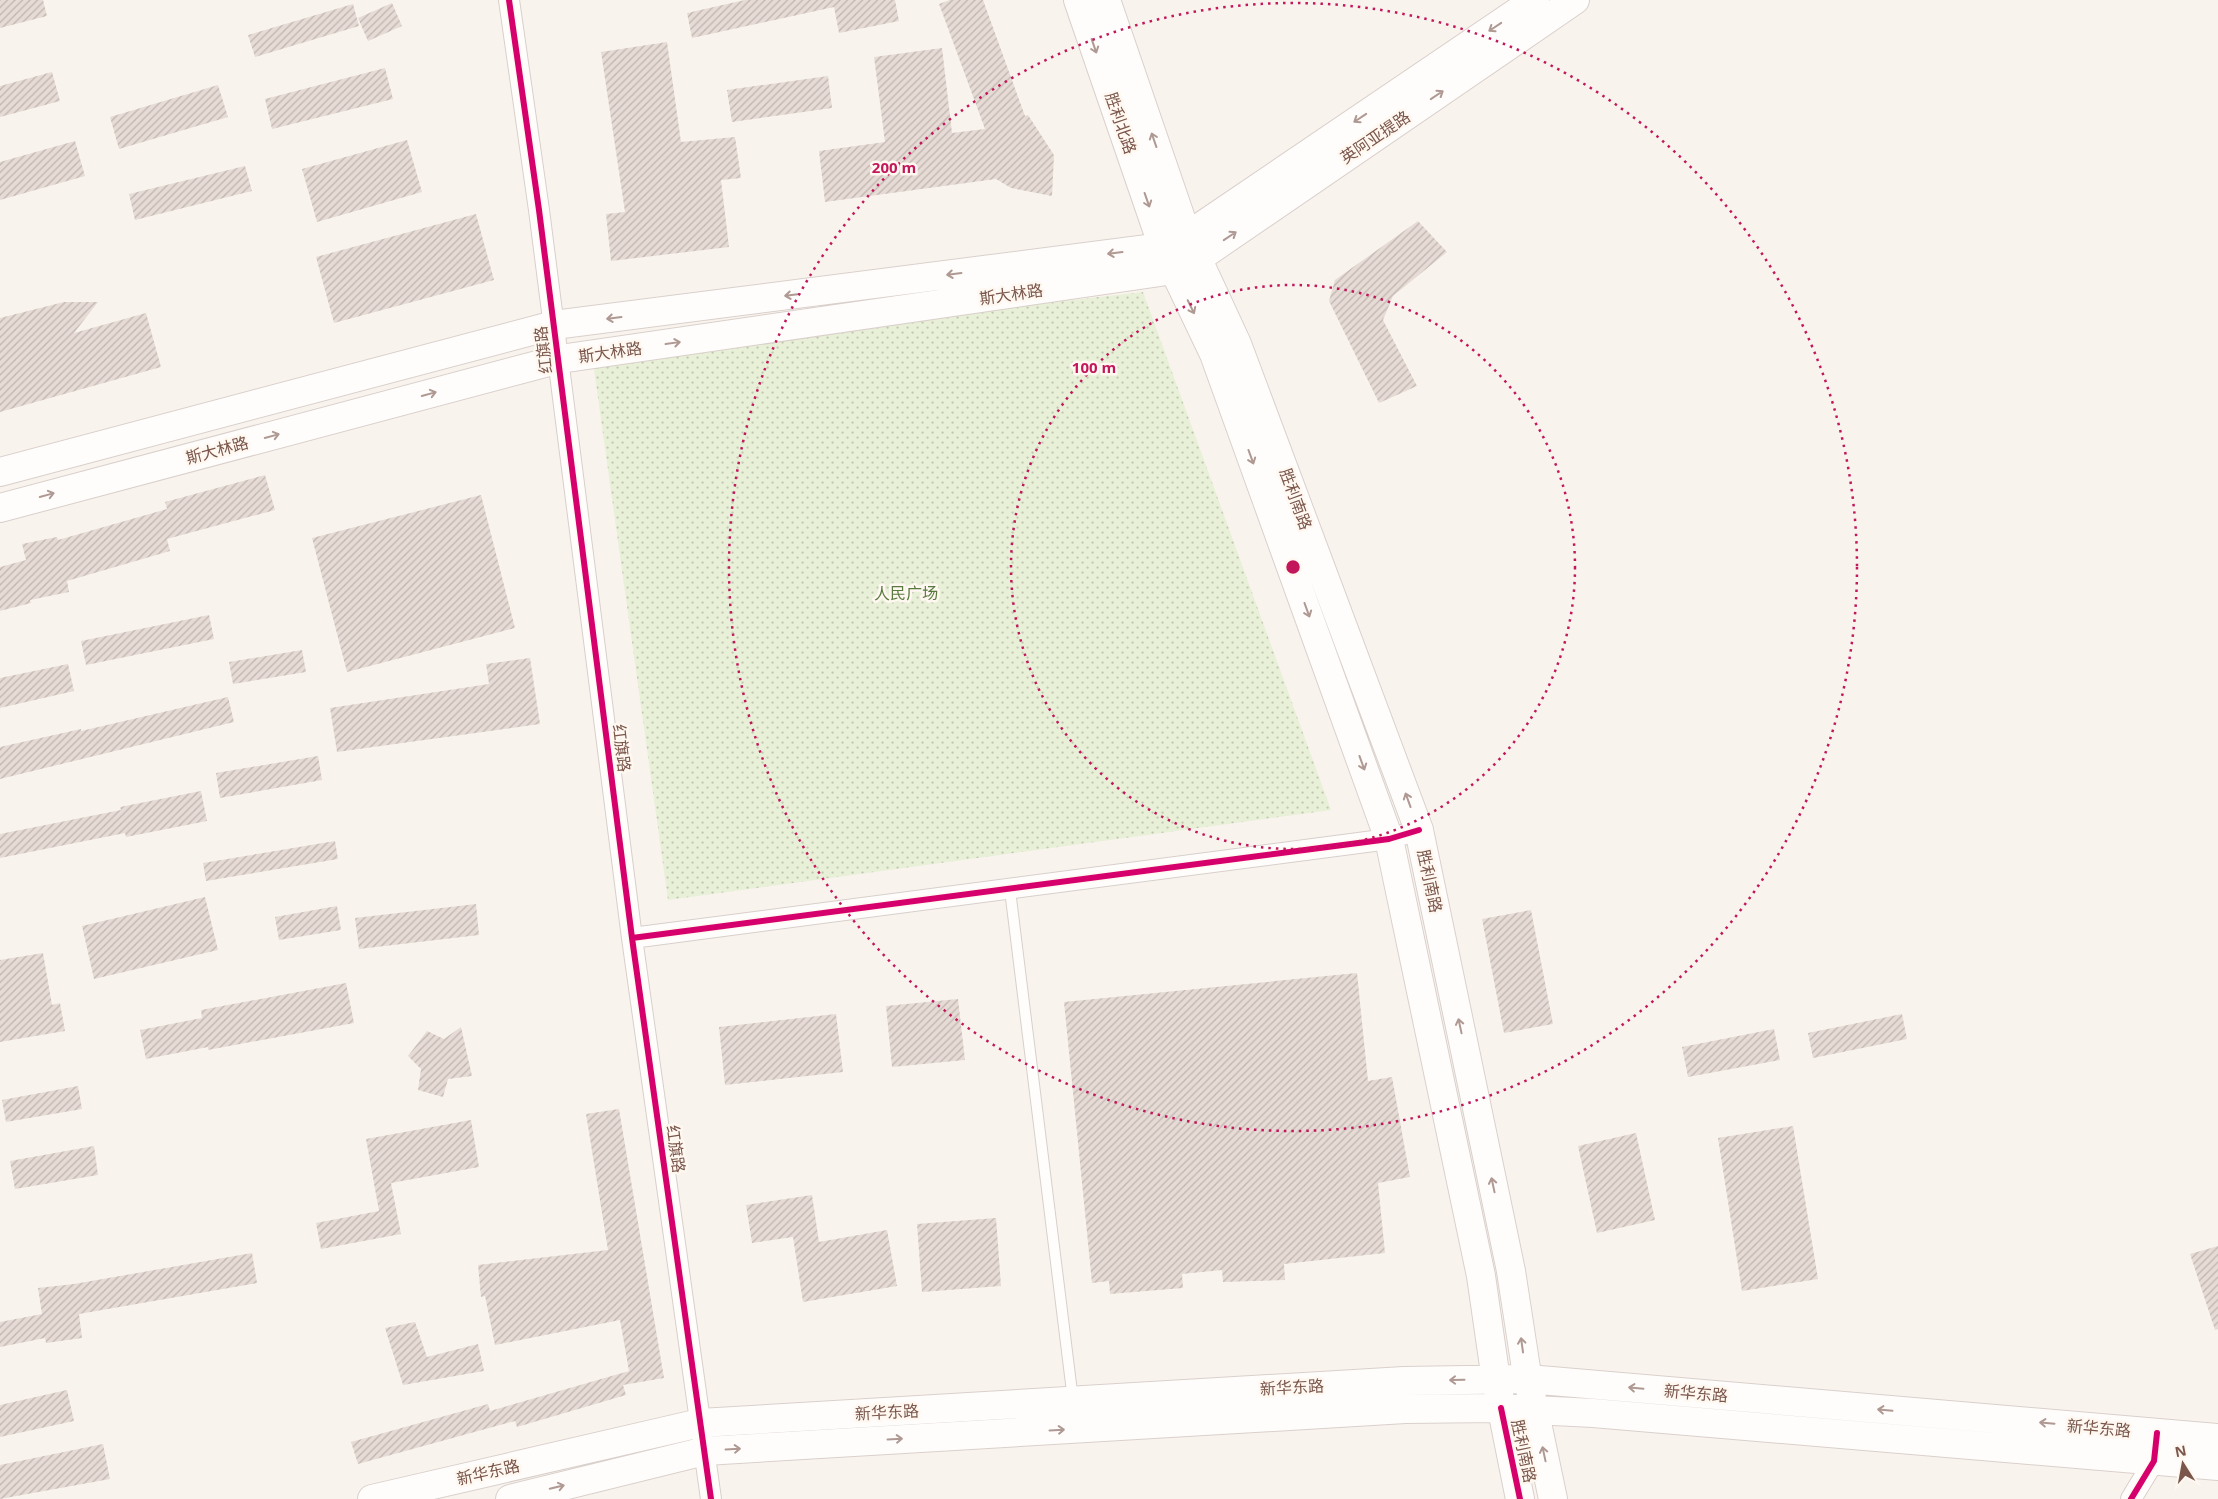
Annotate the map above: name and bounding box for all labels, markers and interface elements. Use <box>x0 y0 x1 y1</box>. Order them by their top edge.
one-way arrow <box>1488 22 1502 32</box>
one-way arrow <box>1090 38 1099 53</box>
street label: 胜利北路 <box>1100 89 1142 157</box>
one-way arrow <box>1429 90 1443 100</box>
street label: 英阿亚提路 <box>1336 106 1414 168</box>
one-way arrow <box>1353 113 1367 124</box>
one-way arrow <box>1149 133 1158 149</box>
text: 200 m <box>872 157 916 177</box>
one-way arrow <box>1143 192 1152 207</box>
one-way arrow <box>1223 231 1237 241</box>
one-way arrow <box>1107 248 1123 258</box>
one-way arrow <box>946 269 962 279</box>
street label: 斯大林路 <box>978 279 1044 309</box>
one-way arrow <box>785 290 801 300</box>
one-way arrow <box>1187 299 1196 314</box>
one-way arrow <box>606 313 622 323</box>
street label: 红旗路 <box>529 325 557 375</box>
street label: 斯大林路 <box>577 337 643 367</box>
one-way arrow <box>665 338 681 348</box>
text: 100 m <box>1072 357 1116 377</box>
one-way arrow <box>421 389 437 399</box>
street label: 斯大林路 <box>183 431 251 469</box>
one-way arrow <box>263 431 279 440</box>
one-way arrow <box>1247 449 1256 465</box>
street label: 胜利南路 <box>1275 465 1317 533</box>
one-way arrow <box>39 490 55 500</box>
centre of rings <box>1284 558 1302 576</box>
park label: 人民广场 <box>874 582 938 604</box>
one-way arrow <box>1302 602 1312 618</box>
street label: 红旗路 <box>608 723 636 773</box>
one-way arrow <box>1358 755 1367 770</box>
one-way arrow <box>1403 793 1412 808</box>
street label: 胜利南路 <box>1413 847 1447 915</box>
one-way arrow <box>1455 1018 1464 1034</box>
street label: 红旗路 <box>662 1124 690 1174</box>
one-way arrow <box>1488 1178 1498 1194</box>
one-way arrow <box>1517 1337 1527 1353</box>
street label: 新华东路 <box>1259 1374 1325 1400</box>
one-way arrow <box>1449 1375 1465 1385</box>
street label: 新华东路 <box>1663 1379 1729 1407</box>
one-way arrow <box>1629 1384 1645 1393</box>
street label: 新华东路 <box>854 1399 920 1425</box>
one-way arrow <box>1878 1405 1894 1414</box>
street label: 新华东路 <box>2066 1414 2132 1442</box>
street label: 胜利南路 <box>1507 1417 1541 1485</box>
one-way arrow <box>2040 1419 2056 1428</box>
one-way arrow <box>1049 1425 1065 1434</box>
one-way arrow <box>887 1435 903 1444</box>
north arrow <box>2158 1439 2208 1489</box>
text: N <box>2173 1440 2188 1461</box>
one-way arrow <box>725 1445 741 1454</box>
one-way arrow <box>1538 1447 1548 1463</box>
street label: 新华东路 <box>454 1454 522 1490</box>
one-way arrow <box>549 1482 565 1491</box>

